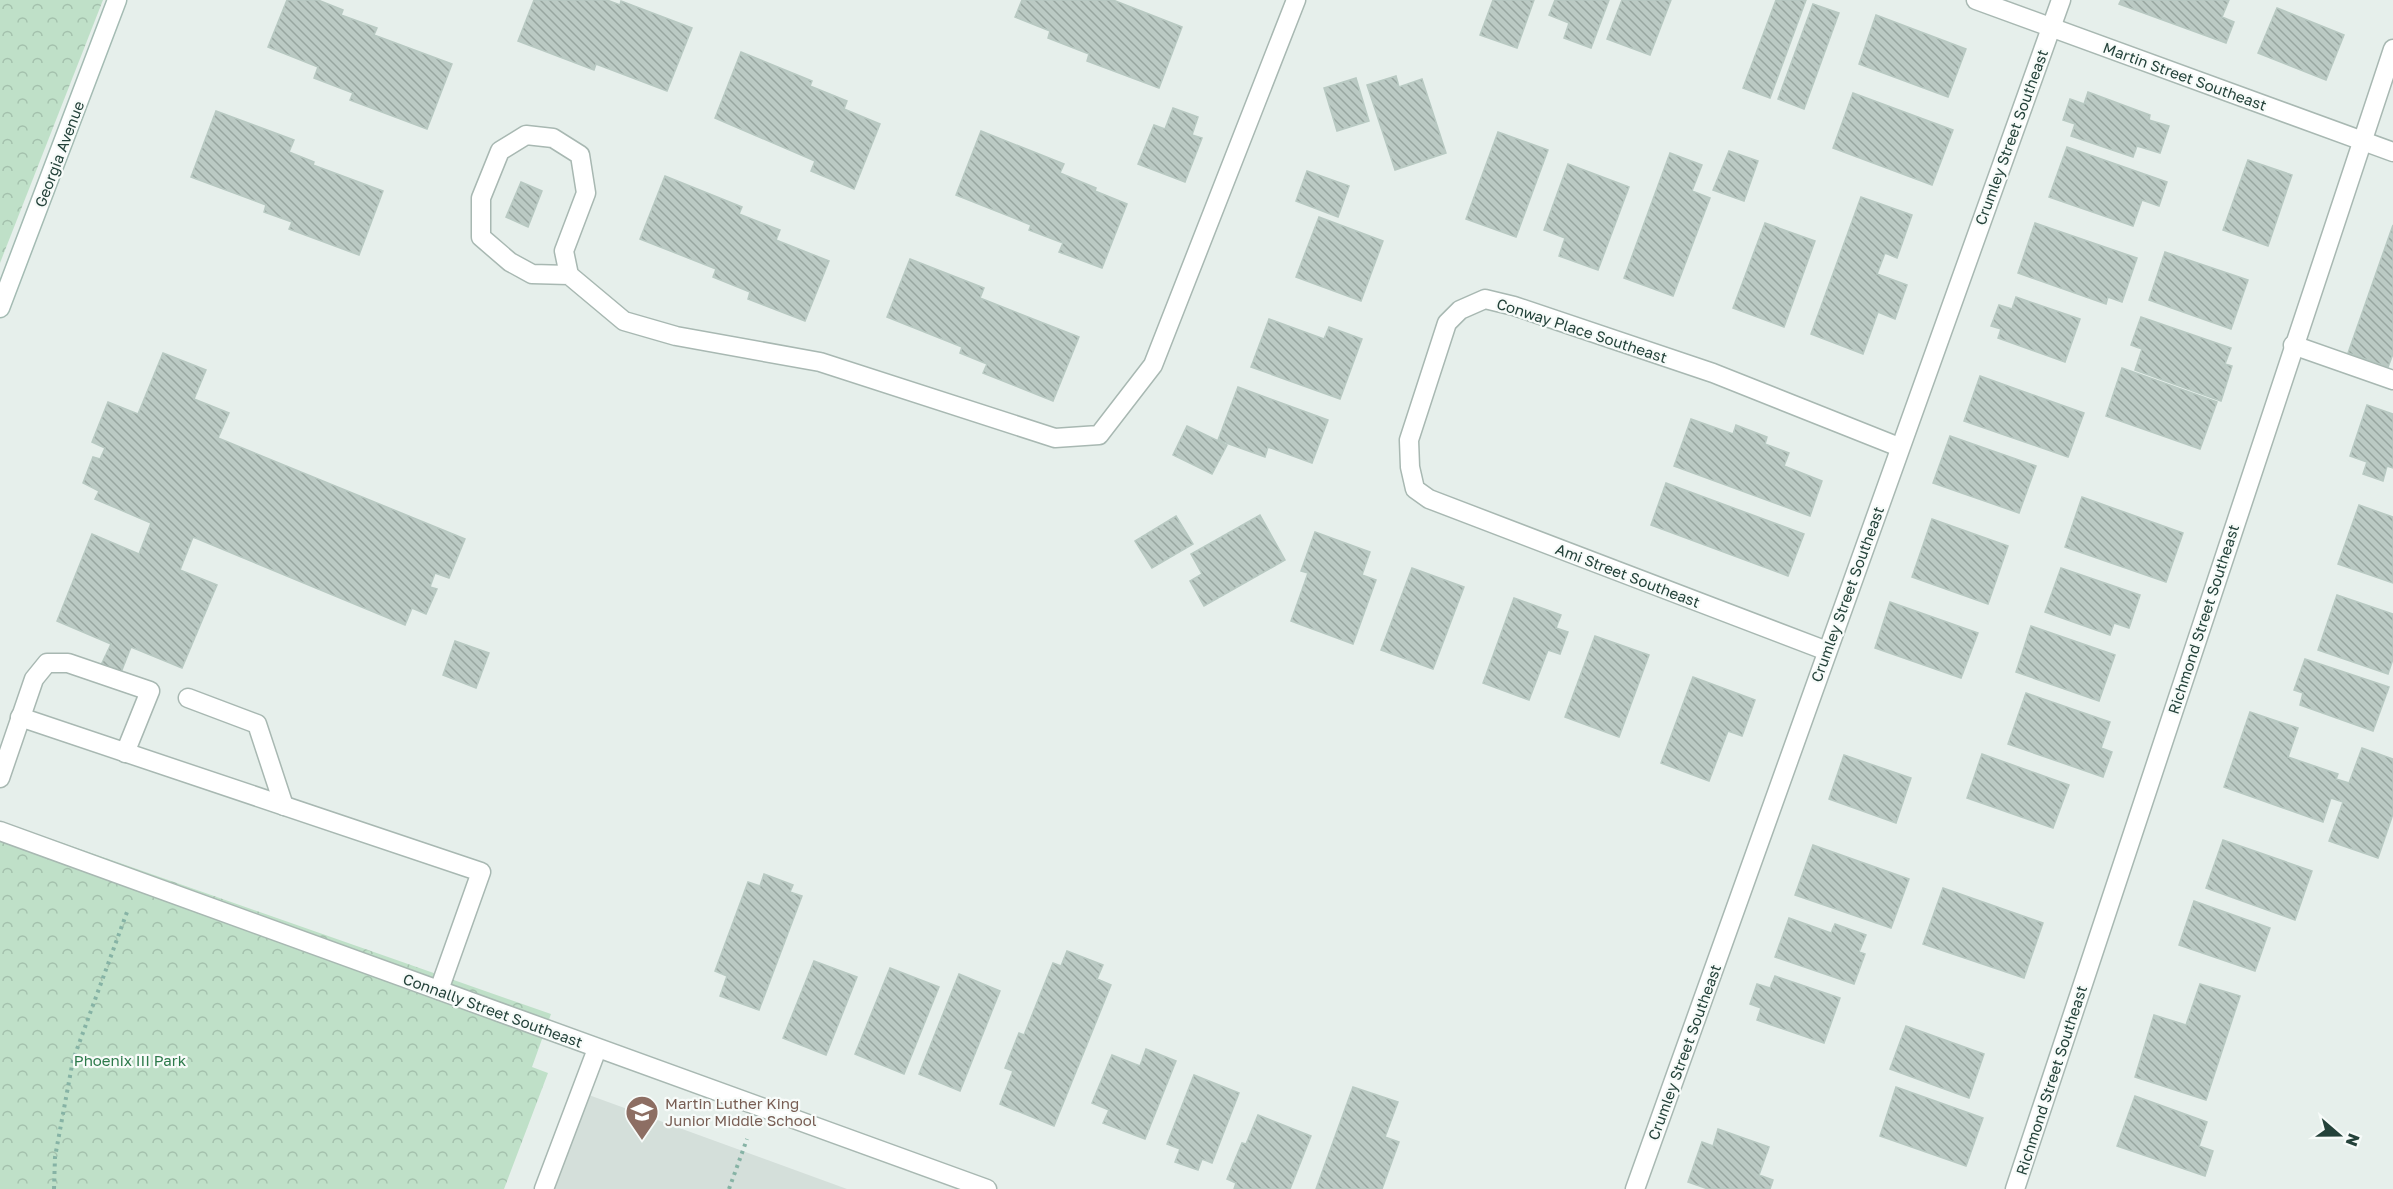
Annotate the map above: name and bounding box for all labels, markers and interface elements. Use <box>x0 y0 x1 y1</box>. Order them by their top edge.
street label: Martin Street Southeast <box>2101 38 2269 114</box>
street label: Crumley Street Southeast <box>1971 47 2051 227</box>
street label: Georgia Avenue <box>30 98 88 210</box>
street label: Conway Place Southeast <box>1494 294 1670 366</box>
street label: Crumley Street Southeast <box>1807 504 1887 684</box>
street label: Richmond Street Southeast <box>2164 522 2242 716</box>
street label: Ami Street Southeast <box>1553 539 1703 611</box>
street label: Crumley Street Southeast <box>1644 962 1724 1142</box>
street label: Connally Street Southeast <box>401 969 585 1051</box>
street label: Richmond Street Southeast <box>2012 983 2090 1177</box>
park label: Phoenix III Park <box>74 1051 187 1069</box>
school or university icon: Martin Luther King Junior Middle School <box>624 1094 660 1141</box>
place label: Martin Luther King Junior Middle School <box>665 1094 817 1129</box>
north arrow <box>2309 1105 2369 1165</box>
text: N <box>2342 1131 2365 1149</box>

